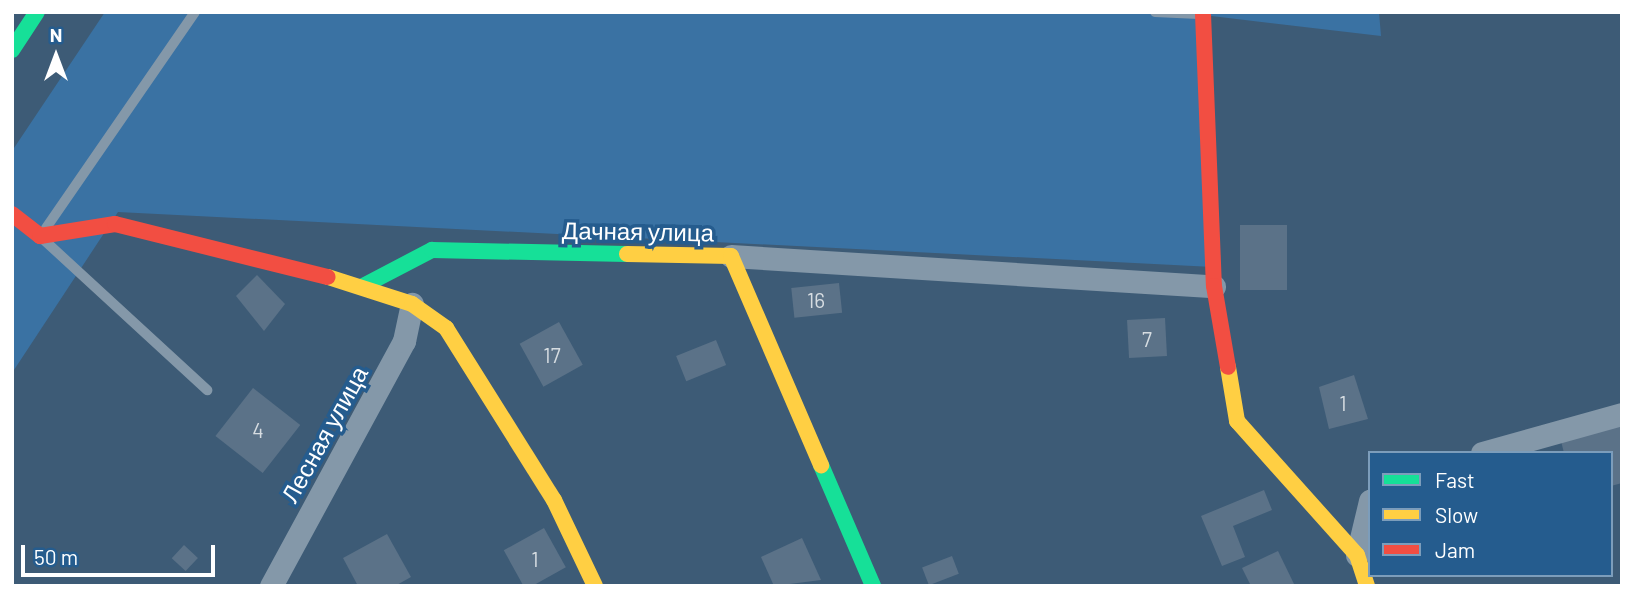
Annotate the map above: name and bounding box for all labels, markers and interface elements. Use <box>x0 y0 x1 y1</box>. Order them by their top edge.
north arrow <box>21 21 91 91</box>
text: N <box>50 23 62 46</box>
street label: Дачная улица <box>562 215 714 247</box>
house number: 16 <box>807 287 825 313</box>
house number: 7 <box>1142 326 1152 352</box>
house number: 17 <box>543 342 561 368</box>
street label: Лесная улица <box>275 361 373 507</box>
house number: 1 <box>1339 390 1347 416</box>
house number: 4 <box>252 417 264 443</box>
legend <box>1368 451 1613 577</box>
text: Fast <box>1435 467 1475 492</box>
text: Slow <box>1435 502 1478 527</box>
scale bar <box>24 532 219 576</box>
text: Jam <box>1435 537 1475 562</box>
text: 50 m <box>34 544 78 569</box>
house number: 1 <box>531 546 539 572</box>

